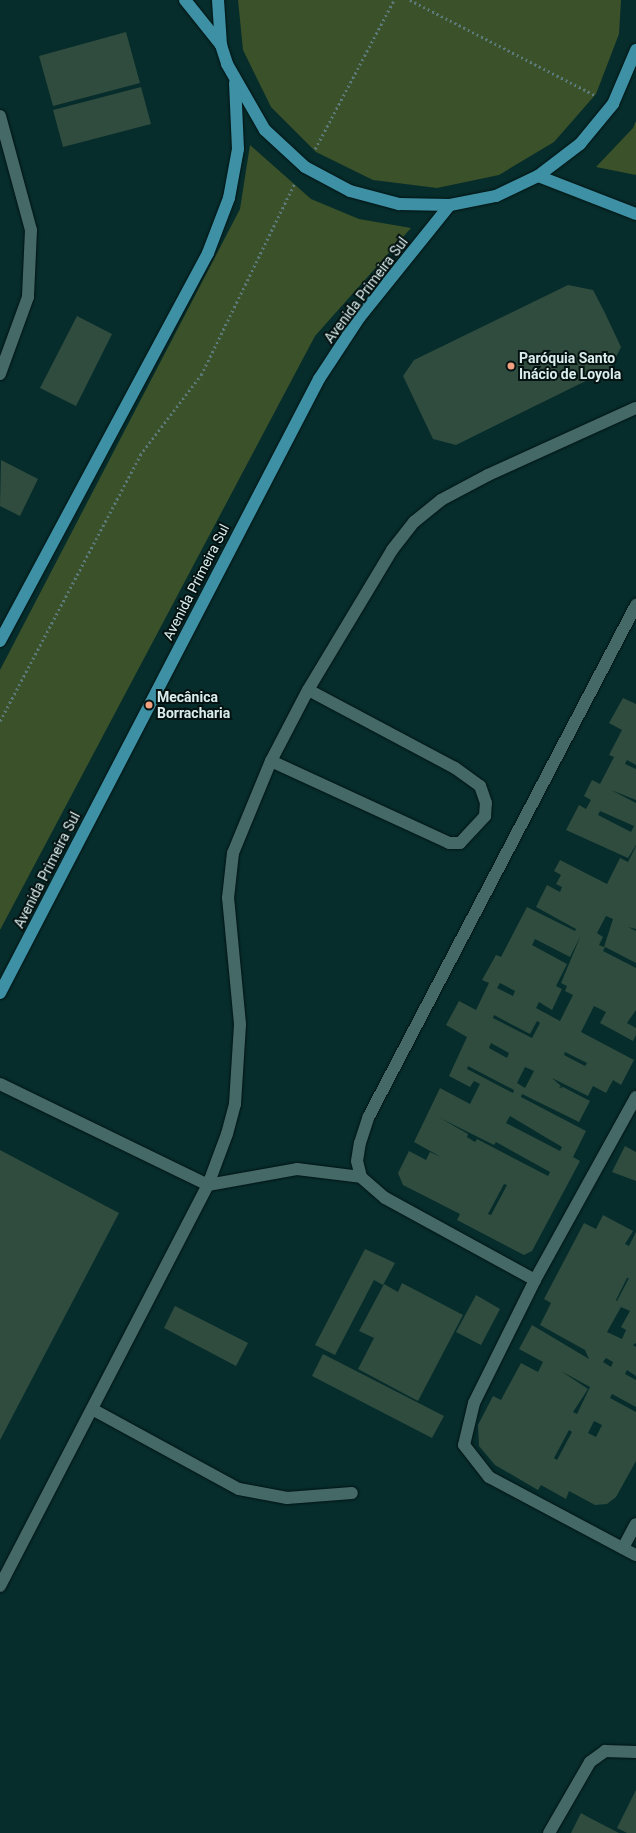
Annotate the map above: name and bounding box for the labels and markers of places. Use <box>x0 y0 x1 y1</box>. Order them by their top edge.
place label: Paróquia Santo Inácio de Loyola <box>519 350 621 382</box>
marker: Paróquia Santo Inácio de Loyola <box>506 361 516 371</box>
place label: Mecânica Borracharia <box>157 689 230 722</box>
marker: Mecânica Borracharia <box>144 700 154 710</box>

